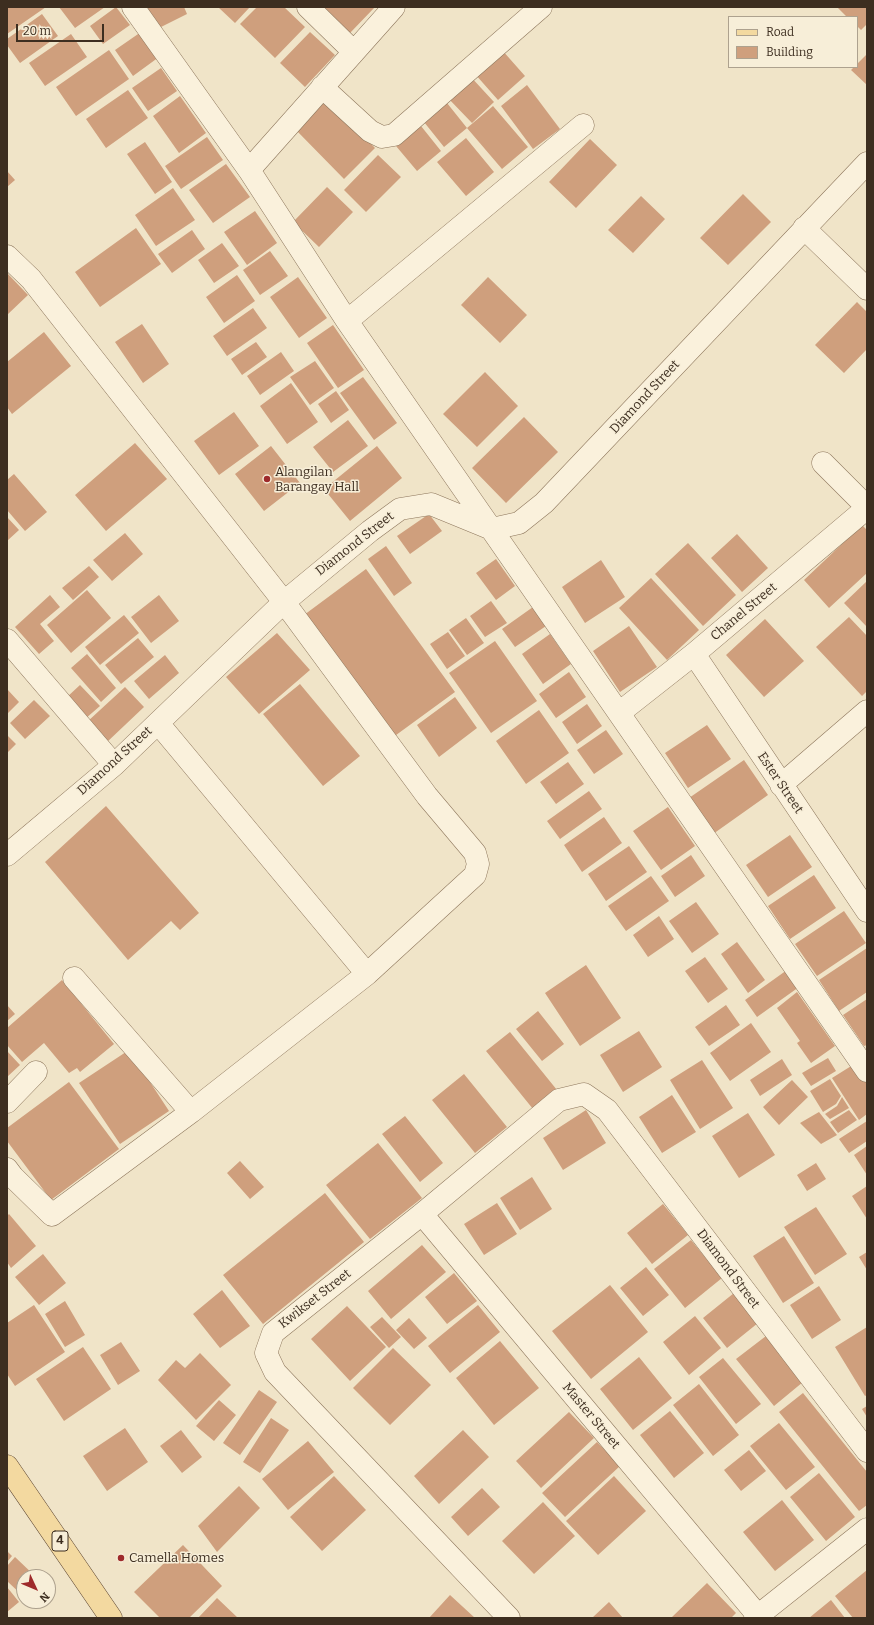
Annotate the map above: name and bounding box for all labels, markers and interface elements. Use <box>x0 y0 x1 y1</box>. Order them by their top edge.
scale bar <box>18 16 106 42</box>
legend <box>728 16 858 68</box>
text: 20 m <box>23 24 51 38</box>
text: Road <box>766 25 794 39</box>
text: Building <box>766 45 813 59</box>
street label: Diamond Street <box>607 357 683 437</box>
place label: Alangilan Barangay Hall <box>275 464 359 495</box>
marker: Alangilan Barangay Hall <box>262 474 272 484</box>
street label: Diamond Street <box>313 509 397 579</box>
street label: Chanel Street <box>708 580 780 644</box>
street label: Diamond Street <box>74 723 156 799</box>
street label: Ester Street <box>754 749 806 817</box>
street label: Diamond Street <box>693 1226 763 1312</box>
street label: Kwikset Street <box>276 1266 354 1332</box>
street label: Master Street <box>559 1380 623 1452</box>
road number: 4 <box>52 1531 68 1551</box>
place label: Camella Homes <box>129 1550 224 1566</box>
marker: Camella Homes <box>116 1553 126 1563</box>
north arrow <box>16 1569 56 1609</box>
text: N <box>37 1589 52 1605</box>

